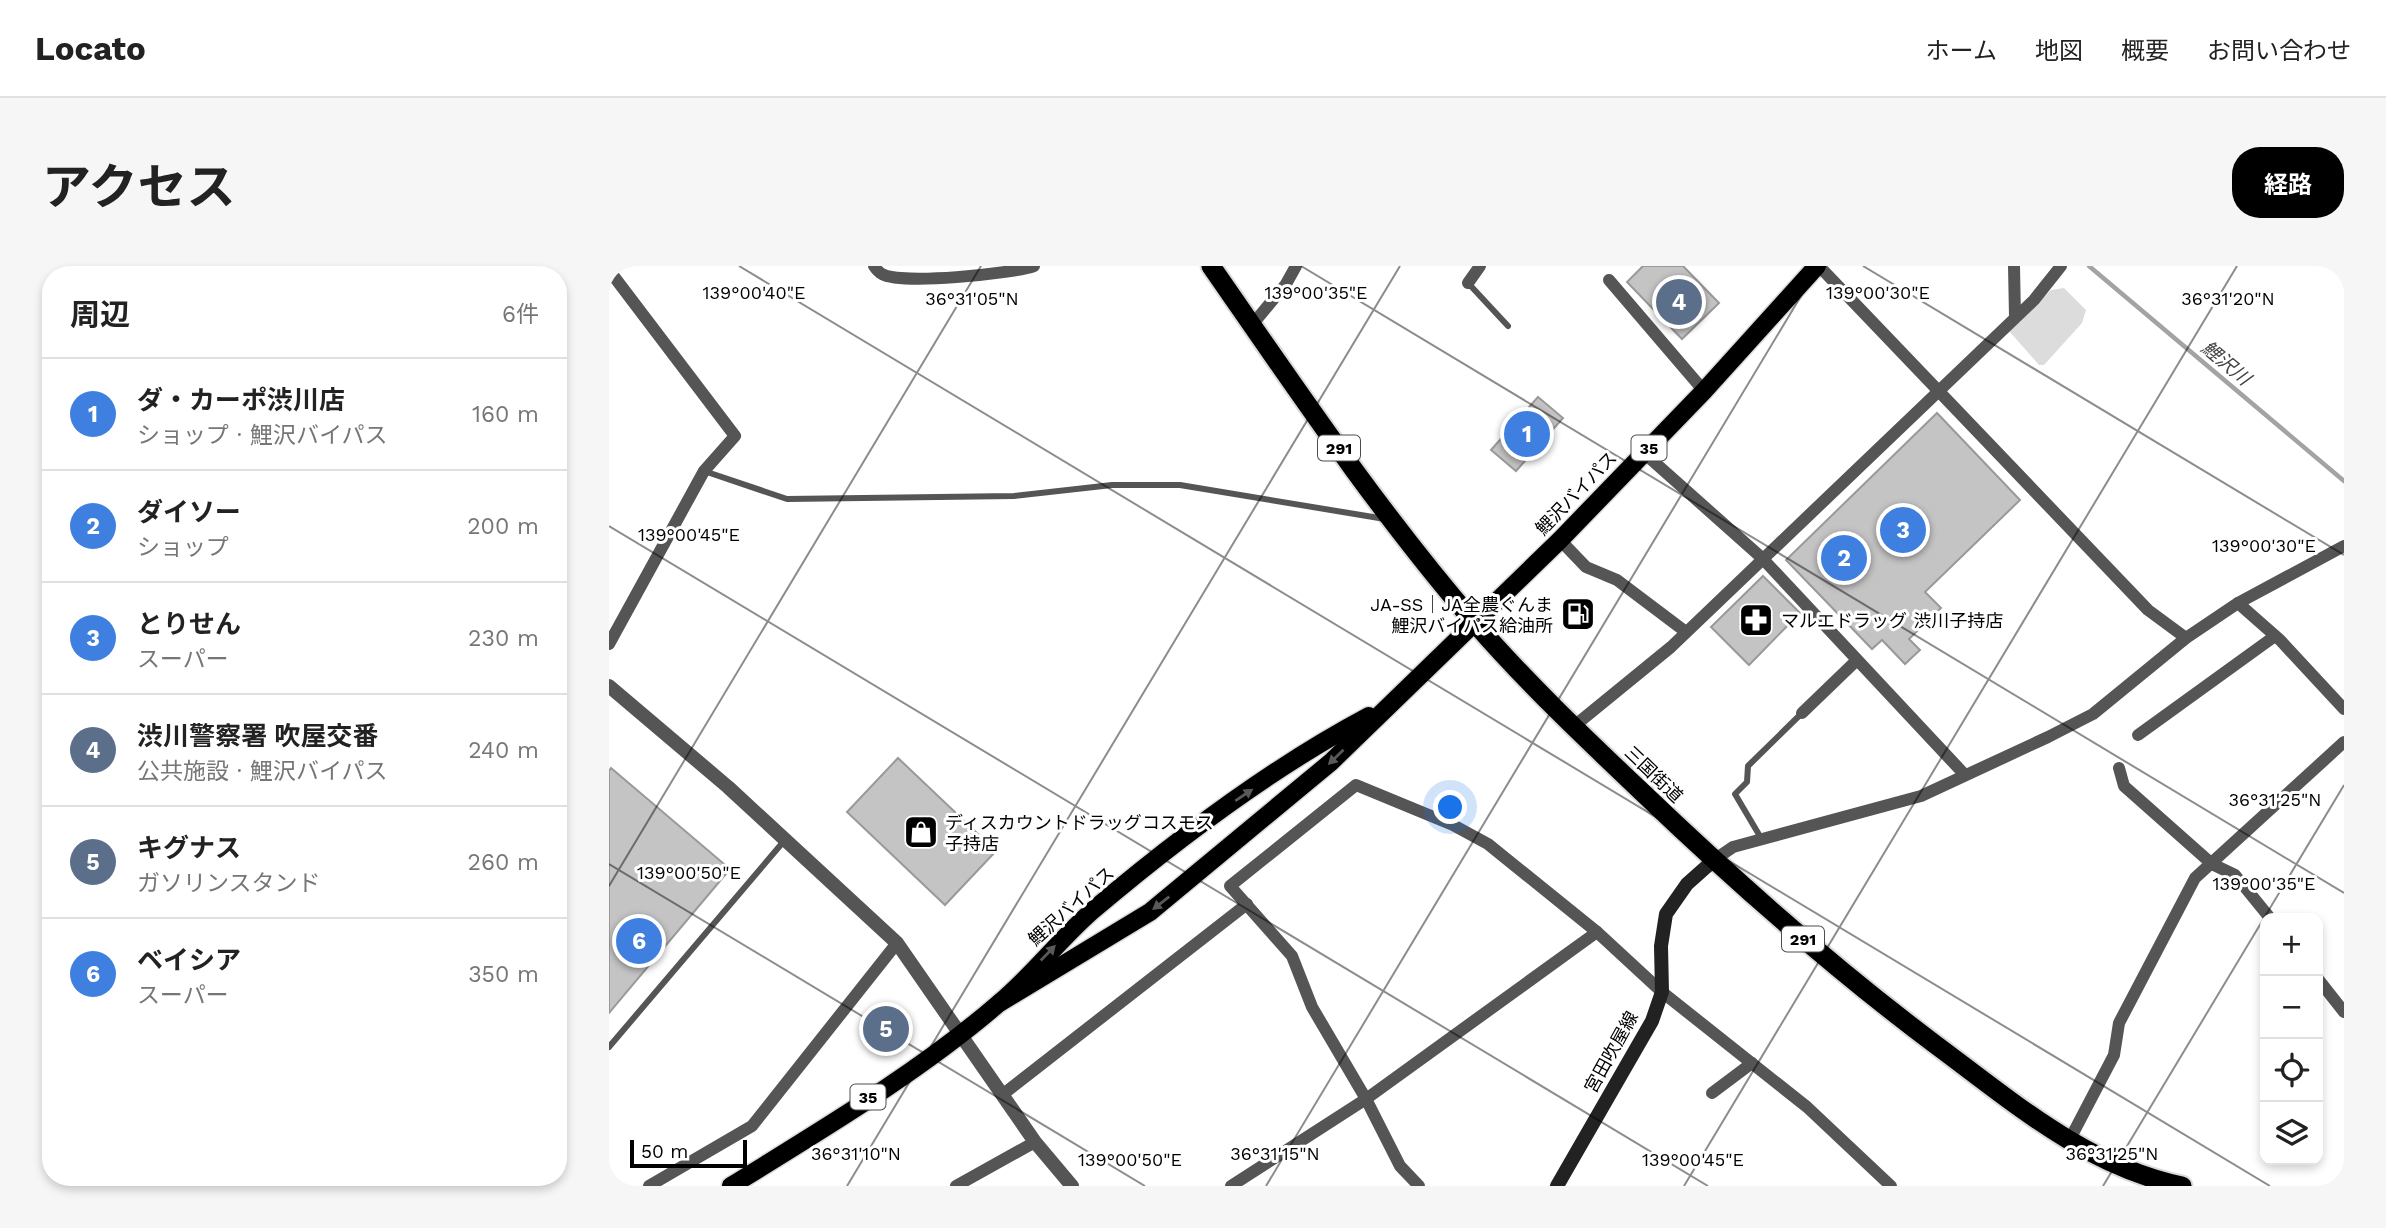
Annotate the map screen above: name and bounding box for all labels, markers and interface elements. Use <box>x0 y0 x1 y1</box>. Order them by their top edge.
text: Locato <box>35 29 146 68</box>
text: ホーム <box>1926 37 1997 65</box>
text: 地図 <box>2035 37 2083 65</box>
text: 概要 <box>2121 37 2169 65</box>
text: お問い合わせ <box>2207 37 2351 65</box>
button: 経路 <box>2232 147 2344 218</box>
text: アクセス <box>42 158 236 216</box>
pin: 4 <box>1656 276 1702 328</box>
text: 139°00'40"E <box>703 282 805 303</box>
text: 139°00'35"E <box>1264 282 1368 303</box>
text: 139°00'30"E <box>1826 282 1930 303</box>
text: 36°31'05"N <box>925 288 1019 309</box>
text: 36°31'20"N <box>2181 288 2275 309</box>
text: 周辺 <box>70 297 130 332</box>
text: 6件 <box>502 301 539 328</box>
water label: 鯉沢川 <box>2197 336 2257 391</box>
text: ダ・カーポ渋川店 <box>137 385 345 415</box>
text: 1 <box>88 401 98 428</box>
text: 160 m <box>472 401 539 428</box>
pin: 1 <box>1504 408 1550 460</box>
text: ショップ · 鯉沢バイパス <box>137 422 387 449</box>
road number: 291 <box>1318 436 1360 460</box>
road number: 35 <box>1632 436 1667 460</box>
street label: 鯉沢バイパス <box>1531 447 1621 539</box>
text: ダイソー <box>137 497 241 527</box>
pin: 3 <box>1880 504 1926 556</box>
text: 2 <box>86 513 100 540</box>
text: 200 m <box>467 513 539 540</box>
text: 139°00'45"E <box>638 524 740 545</box>
pin: 2 <box>1821 532 1867 584</box>
text: ショップ <box>137 534 229 561</box>
text: 139°00'30"E <box>2212 535 2316 556</box>
place label: JA-SS｜JA全農ぐんま 鯉沢バイパス給油所 <box>1370 594 1553 636</box>
fuel station icon: JA-SS｜JA全農ぐんま 鯉沢バイパス給油所 <box>1559 595 1597 633</box>
pharmacy icon: マルエドラッグ 渋川子持店 <box>1737 601 1775 639</box>
text: とりせん <box>137 609 241 639</box>
place label: マルエドラッグ 渋川子持店 <box>1781 610 2003 631</box>
text: 3 <box>86 625 100 652</box>
text: 230 m <box>468 625 539 652</box>
text: スーパー <box>137 646 229 673</box>
text: 渋川警察署 吹屋交番 <box>137 721 378 751</box>
text: 4 <box>86 737 100 764</box>
text: 240 m <box>468 737 539 764</box>
street label: 三国街道 <box>1621 741 1687 807</box>
one-way arrow <box>1327 748 1344 765</box>
text: 公共施設 · 鯉沢バイパス <box>137 758 387 785</box>
one-way arrow <box>1235 789 1254 802</box>
text: 36°31'25"N <box>2229 789 2321 810</box>
your location <box>1433 790 1467 824</box>
place label: ディスカウントドラッグコスモス 子持店 <box>945 812 1214 854</box>
shop icon: ディスカウントドラッグコスモス 子持店 <box>902 813 940 851</box>
text: キグナス <box>137 833 241 863</box>
text: 5 <box>86 849 100 876</box>
text: 260 m <box>468 849 539 876</box>
text: 139°00'50"E <box>637 862 741 883</box>
street label: 鯉沢バイパス <box>1024 862 1118 950</box>
text: ガソリンスタンド <box>137 870 321 897</box>
text: 139°00'35"E <box>2212 873 2316 894</box>
one-way arrow <box>1153 896 1171 911</box>
map controls <box>2260 913 2323 1165</box>
button: + <box>2260 913 2323 976</box>
pin: 6 <box>616 915 662 967</box>
road number: 291 <box>1782 926 1824 952</box>
text: ベイシア <box>137 945 241 975</box>
one-way arrow <box>1040 945 1056 962</box>
text: 6 <box>86 961 100 988</box>
text: 350 m <box>468 961 539 988</box>
button: − <box>2260 976 2323 1039</box>
text: スーパー <box>137 982 229 1009</box>
pin: 5 <box>863 1003 909 1055</box>
street label: 宮田吹屋線 <box>1580 1008 1642 1096</box>
button: locate <box>2260 1039 2323 1102</box>
road number: 35 <box>851 1084 885 1110</box>
button: layers <box>2260 1102 2323 1165</box>
scale bar <box>630 1137 747 1169</box>
text: 50 m <box>641 1140 688 1163</box>
text: 36°31'10"N <box>811 1143 901 1164</box>
text: 36°31'15"N <box>1230 1143 1320 1164</box>
text: 36°31'25"N <box>2066 1143 2158 1164</box>
text: 139°00'50"E <box>1078 1149 1182 1170</box>
text: 139°00'45"E <box>1642 1149 1744 1170</box>

